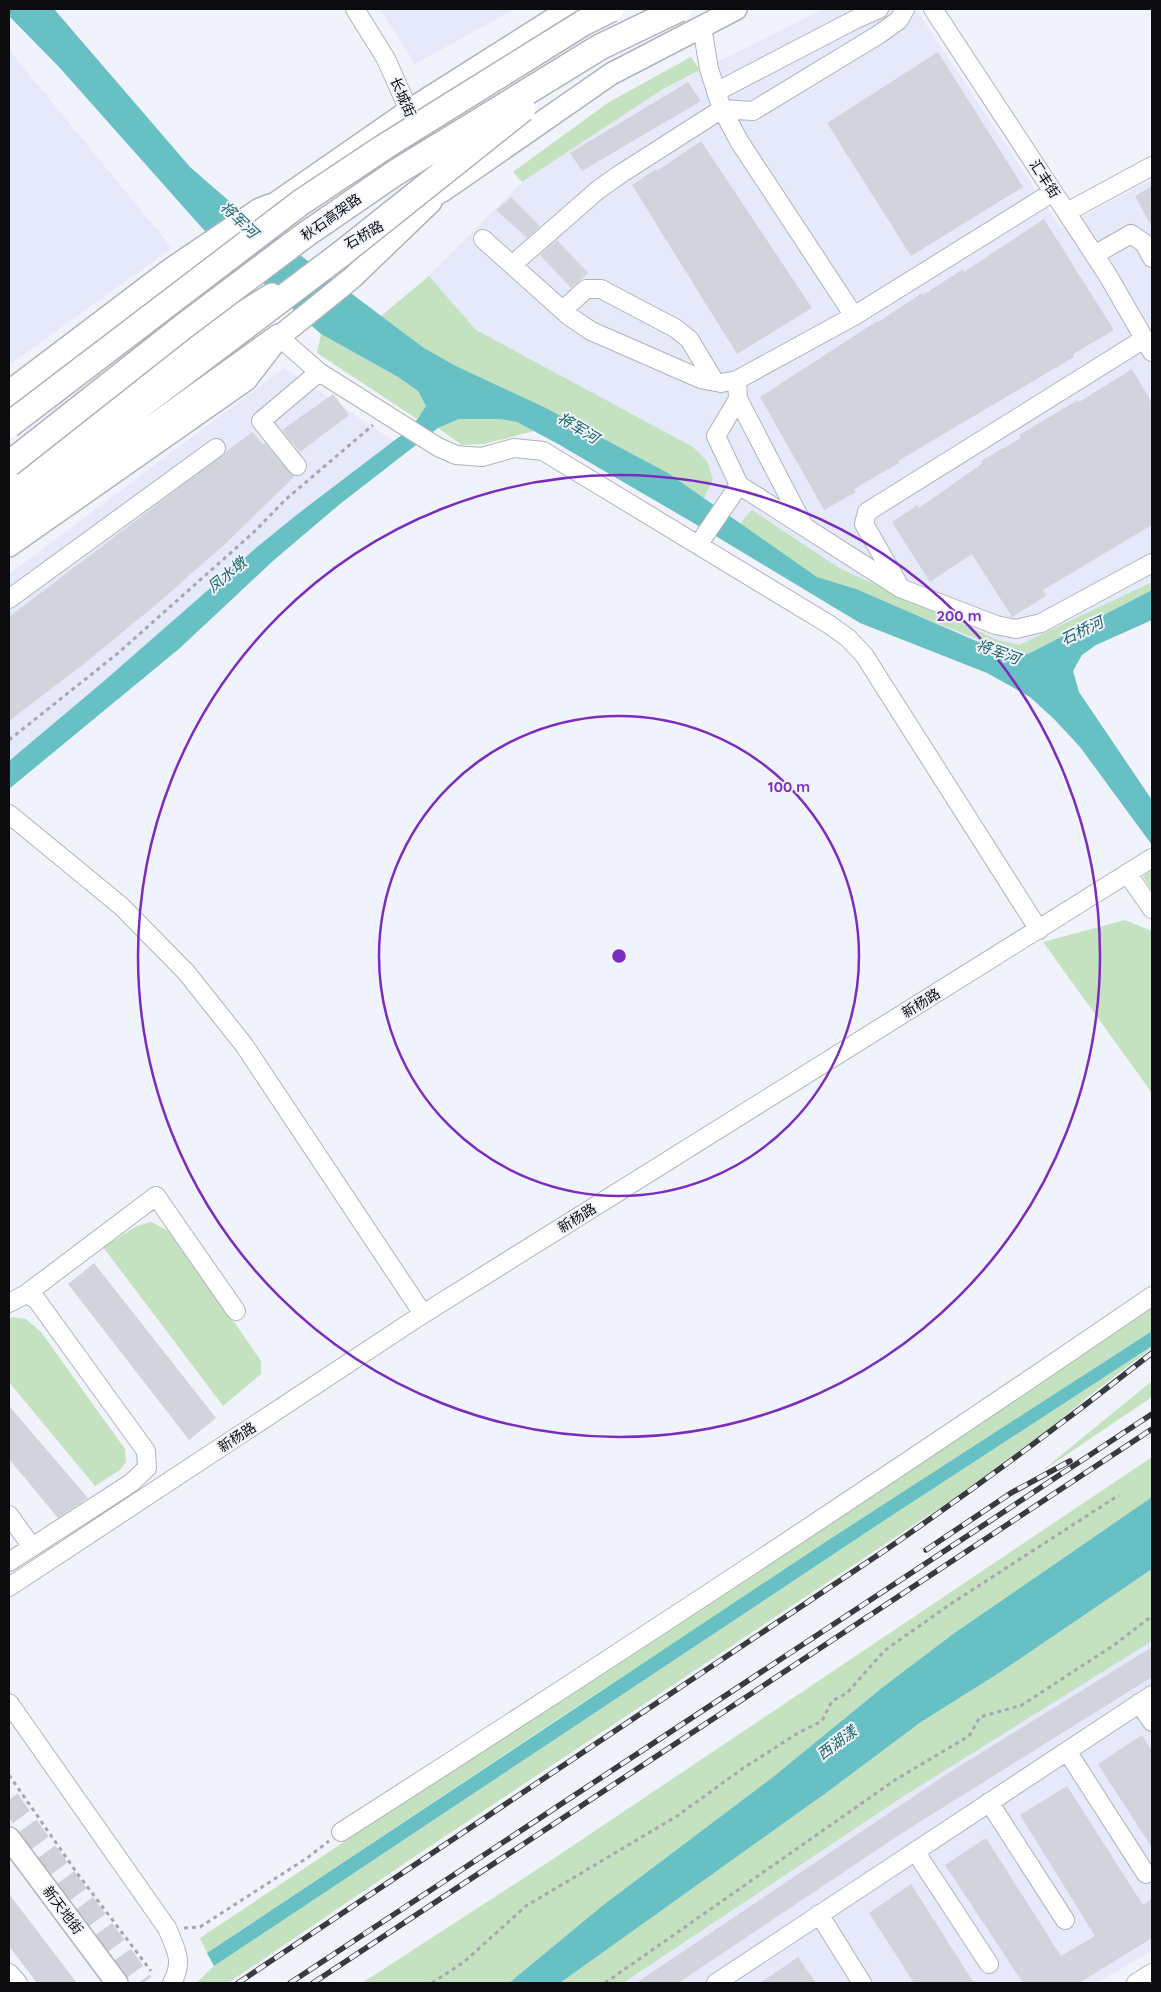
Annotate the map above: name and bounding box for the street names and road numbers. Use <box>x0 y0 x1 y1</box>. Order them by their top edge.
street label: 长城街 <box>386 74 420 120</box>
street label: 汇丰街 <box>1026 156 1064 202</box>
street label: 秋石高架路 <box>297 190 365 244</box>
street label: 石桥路 <box>341 217 387 253</box>
street label: 新杨路 <box>898 984 944 1022</box>
street label: 新杨路 <box>554 1199 600 1237</box>
street label: 新杨路 <box>214 1418 260 1456</box>
street label: 新天地街 <box>39 1882 87 1938</box>

